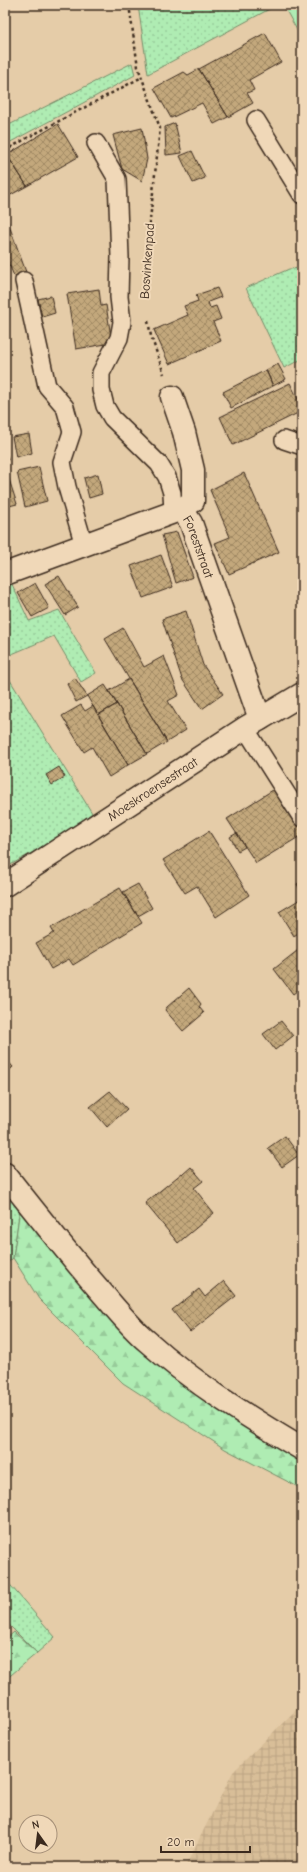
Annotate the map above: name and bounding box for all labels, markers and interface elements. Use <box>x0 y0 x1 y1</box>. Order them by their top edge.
street label: Bosvinkenpad <box>137 223 157 299</box>
street label: Foreststraat <box>180 512 218 581</box>
street label: Moeskroensestraat <box>104 753 201 824</box>
north arrow <box>18 1814 58 1854</box>
text: N <box>31 1818 41 1832</box>
scale bar <box>161 1828 250 1854</box>
text: 20 m <box>167 1835 195 1849</box>

